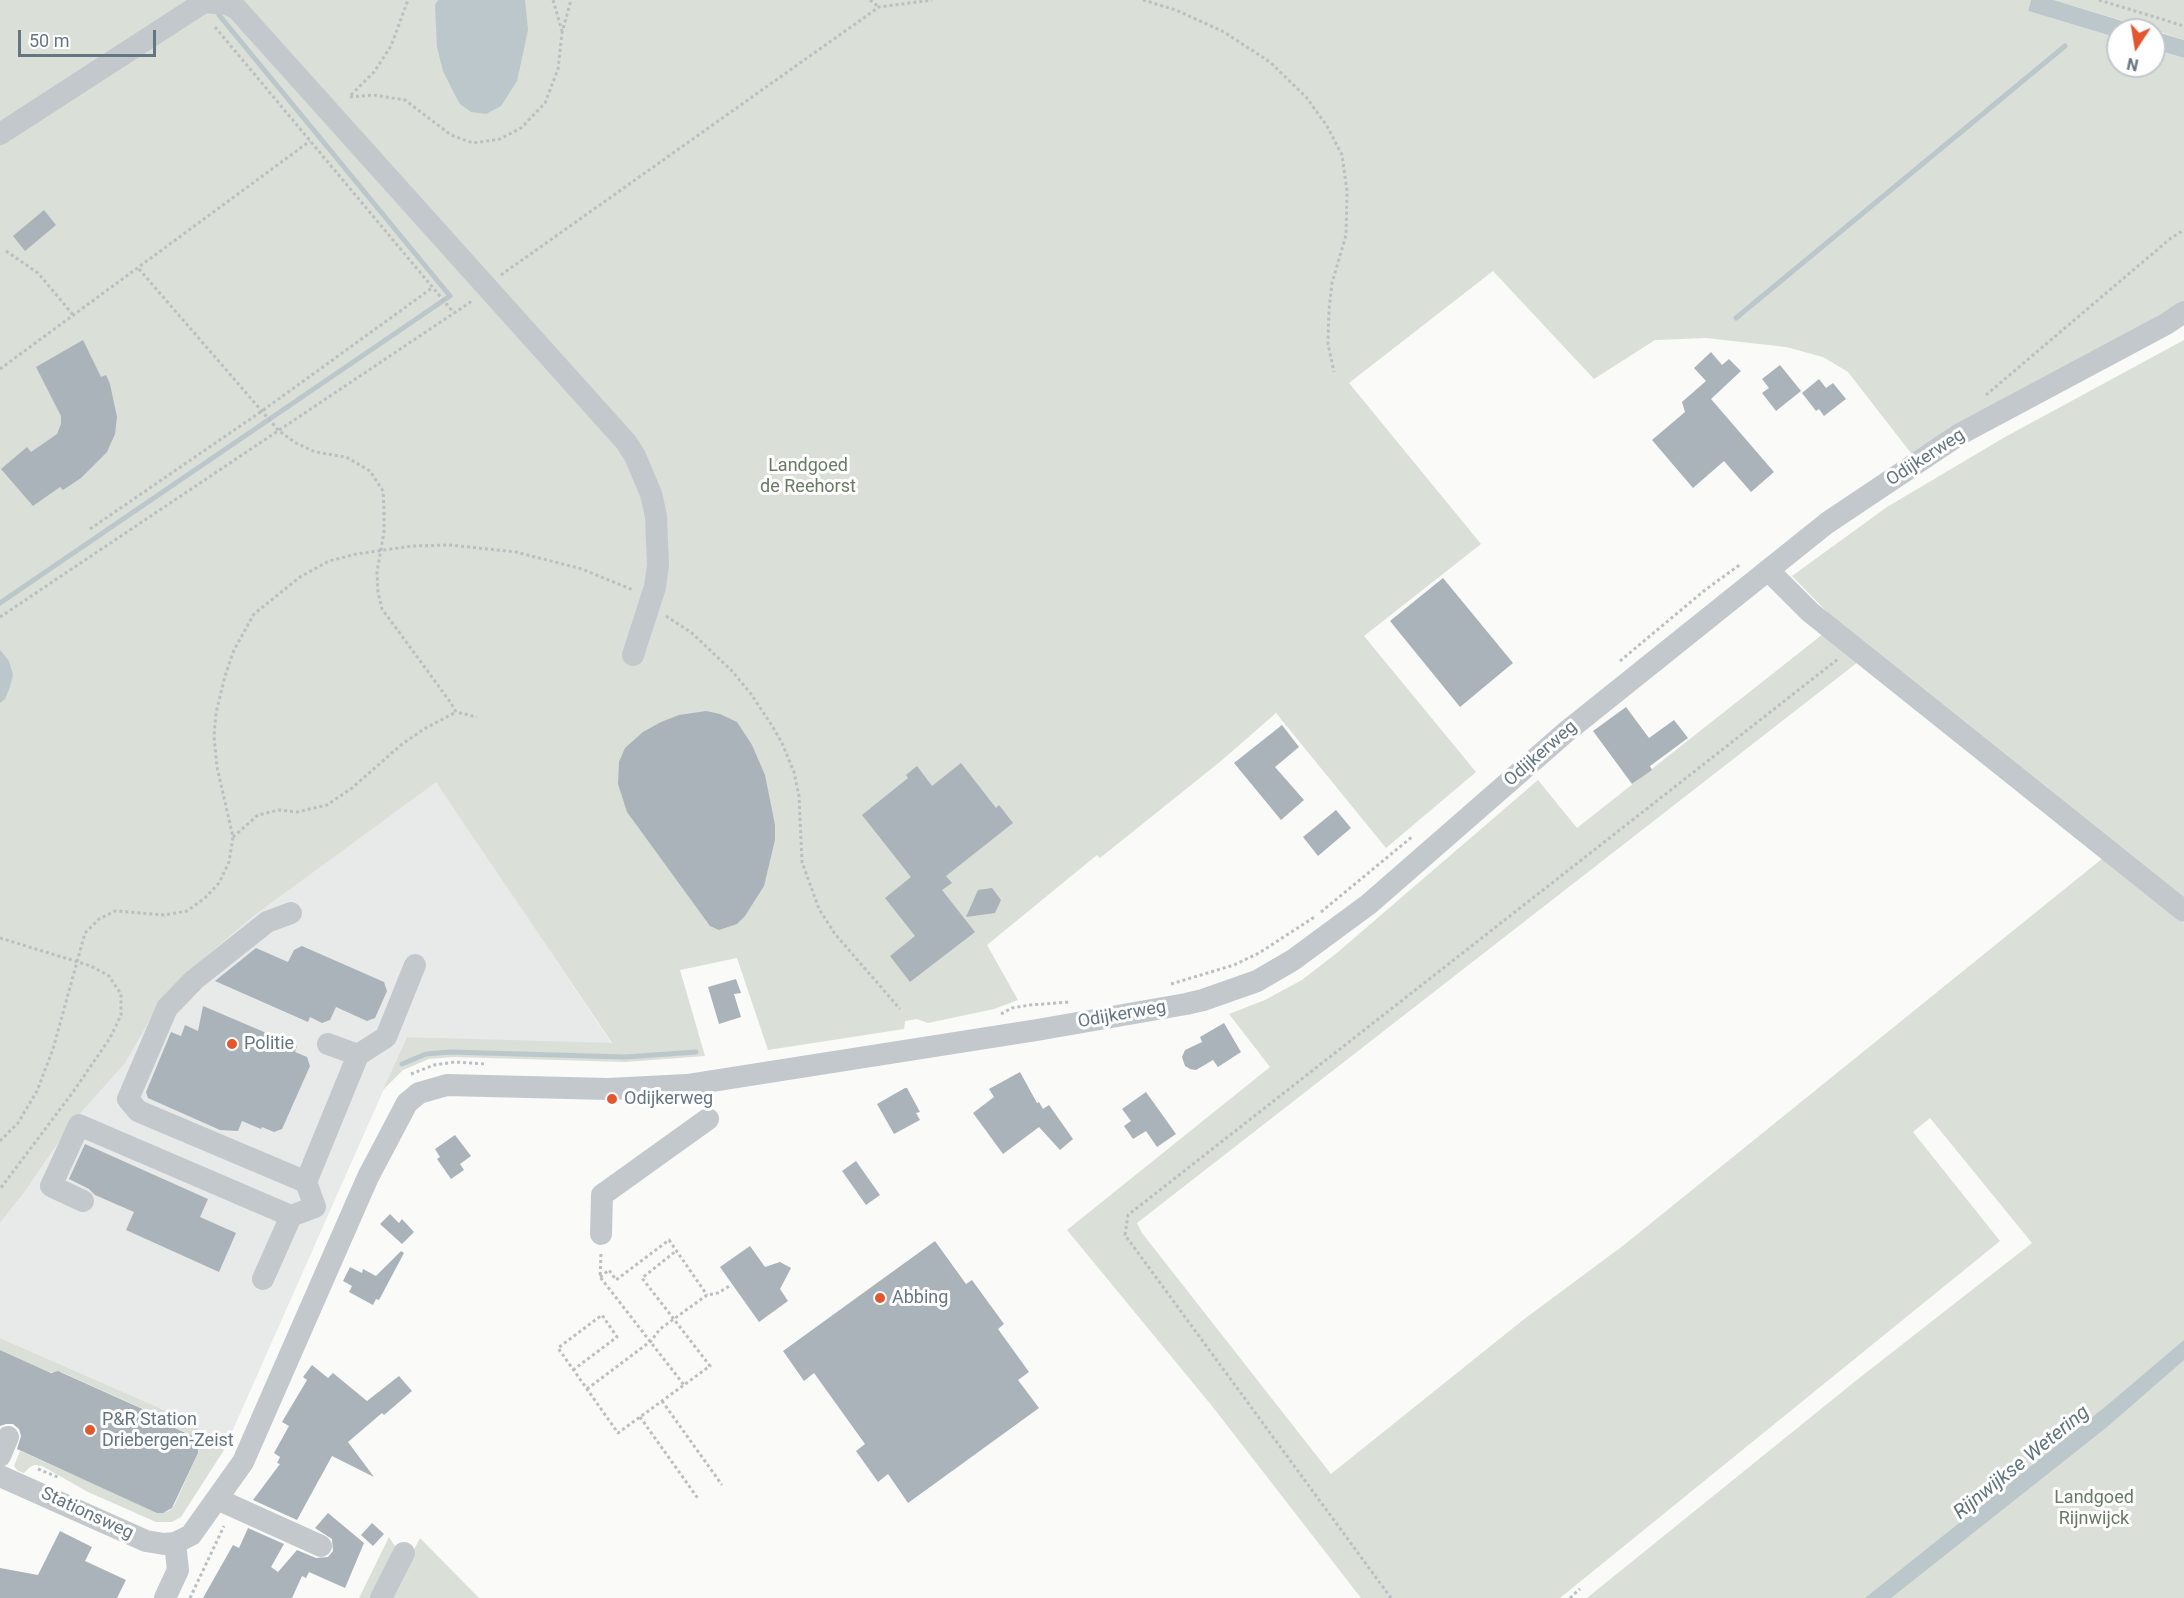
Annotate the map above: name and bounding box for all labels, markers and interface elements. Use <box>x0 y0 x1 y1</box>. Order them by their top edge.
scale bar <box>21 18 159 56</box>
north arrow <box>2106 18 2166 78</box>
text: 50 m <box>29 30 69 51</box>
text: N <box>2125 54 2140 75</box>
street label: Odijkerweg <box>1883 425 1969 491</box>
park label: Landgoed de Reehorst <box>760 455 856 498</box>
street label: Odijkerweg <box>1500 717 1582 791</box>
street label: Odijkerweg <box>1076 997 1168 1033</box>
place label: Politie <box>244 1033 294 1055</box>
marker: Politie <box>225 1037 239 1051</box>
place label: Odijkerweg <box>624 1088 713 1110</box>
marker: Odijkerweg <box>605 1092 619 1106</box>
place label: Abbing <box>892 1287 948 1309</box>
marker: Abbing <box>873 1291 887 1305</box>
water label: Rijnwijkse Wetering <box>1949 1401 2095 1525</box>
place label: P&R Station Driebergen-Zeist <box>102 1409 234 1452</box>
marker: P&R Station Driebergen-Zeist <box>83 1423 97 1437</box>
street label: Stationsweg <box>37 1483 137 1545</box>
park label: Landgoed Rijnwijck <box>2054 1487 2134 1530</box>

